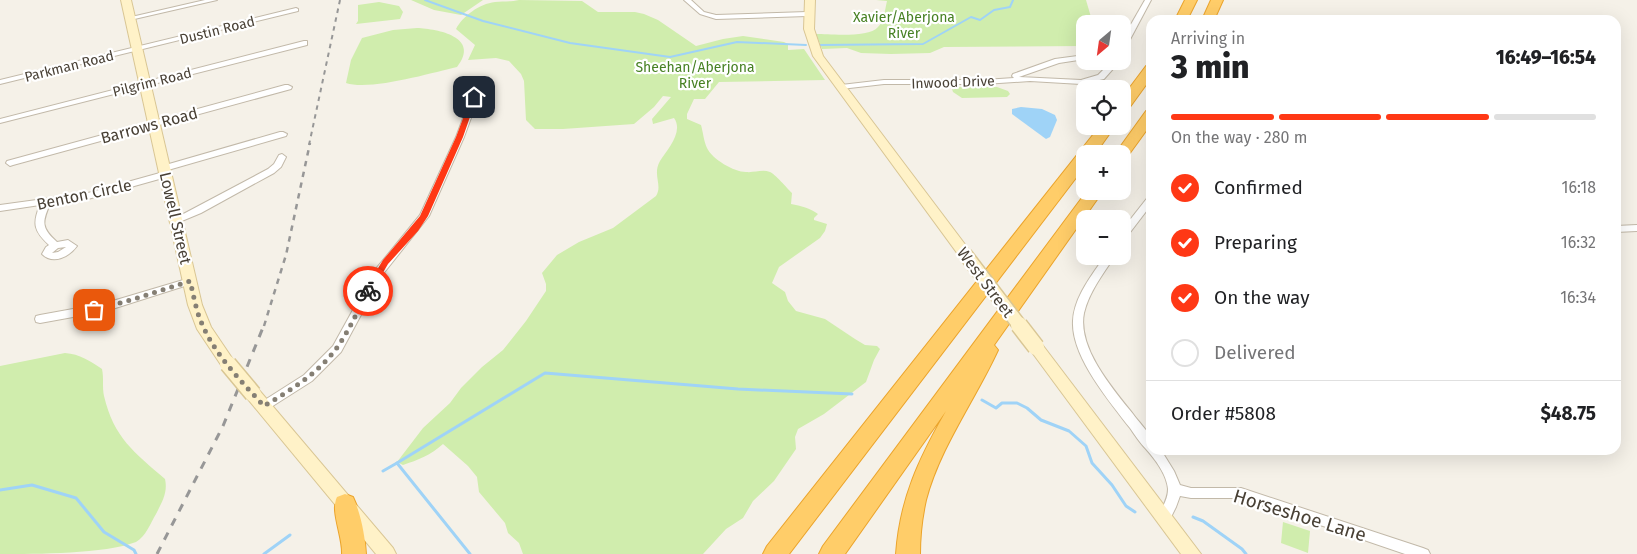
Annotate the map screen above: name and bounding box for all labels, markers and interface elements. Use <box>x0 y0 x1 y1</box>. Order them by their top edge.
park label: Xavier/Aberjona River <box>853 9 955 42</box>
street label: Dustin Road <box>178 13 256 48</box>
north arrow <box>1076 15 1131 70</box>
map controls <box>1076 15 1131 265</box>
text: Arriving in <box>1171 29 1245 48</box>
text: 16:49–16:54 <box>1496 46 1596 69</box>
street label: Parkman Road <box>23 47 116 86</box>
text: 3 min <box>1171 48 1249 86</box>
park label: Sheehan/Aberjona River <box>635 59 755 92</box>
street label: Pilgrim Road <box>111 64 193 101</box>
street label: Inwood Drive <box>911 73 995 92</box>
pin <box>453 76 495 118</box>
button: locate <box>1076 80 1131 135</box>
icon: home <box>460 83 488 111</box>
street label: Barrows Road <box>99 103 200 148</box>
text: On the way · 280 m <box>1171 128 1307 147</box>
button: + <box>1076 145 1131 200</box>
street label: Lowell Street <box>156 170 195 266</box>
icon: check <box>1171 174 1199 202</box>
street label: Benton Circle <box>35 175 133 214</box>
text: Confirmed <box>1214 176 1303 199</box>
text: 16:18 <box>1562 178 1596 197</box>
button: − <box>1076 210 1131 265</box>
icon: check <box>1171 229 1199 257</box>
text: Preparing <box>1214 231 1297 254</box>
text: 16:32 <box>1561 233 1596 252</box>
street label: West Street <box>953 244 1018 321</box>
courier <box>343 266 393 316</box>
icon: bike <box>354 277 382 305</box>
icon: check <box>1171 284 1199 312</box>
text: On the way <box>1214 286 1310 309</box>
text: 16:34 <box>1560 288 1596 307</box>
pin <box>73 289 115 331</box>
icon: bag <box>80 296 108 324</box>
text: Delivered <box>1214 341 1296 364</box>
text: Order #5808 <box>1171 402 1276 425</box>
text: $48.75 <box>1540 402 1596 425</box>
street label: Horseshoe Lane <box>1231 484 1369 547</box>

